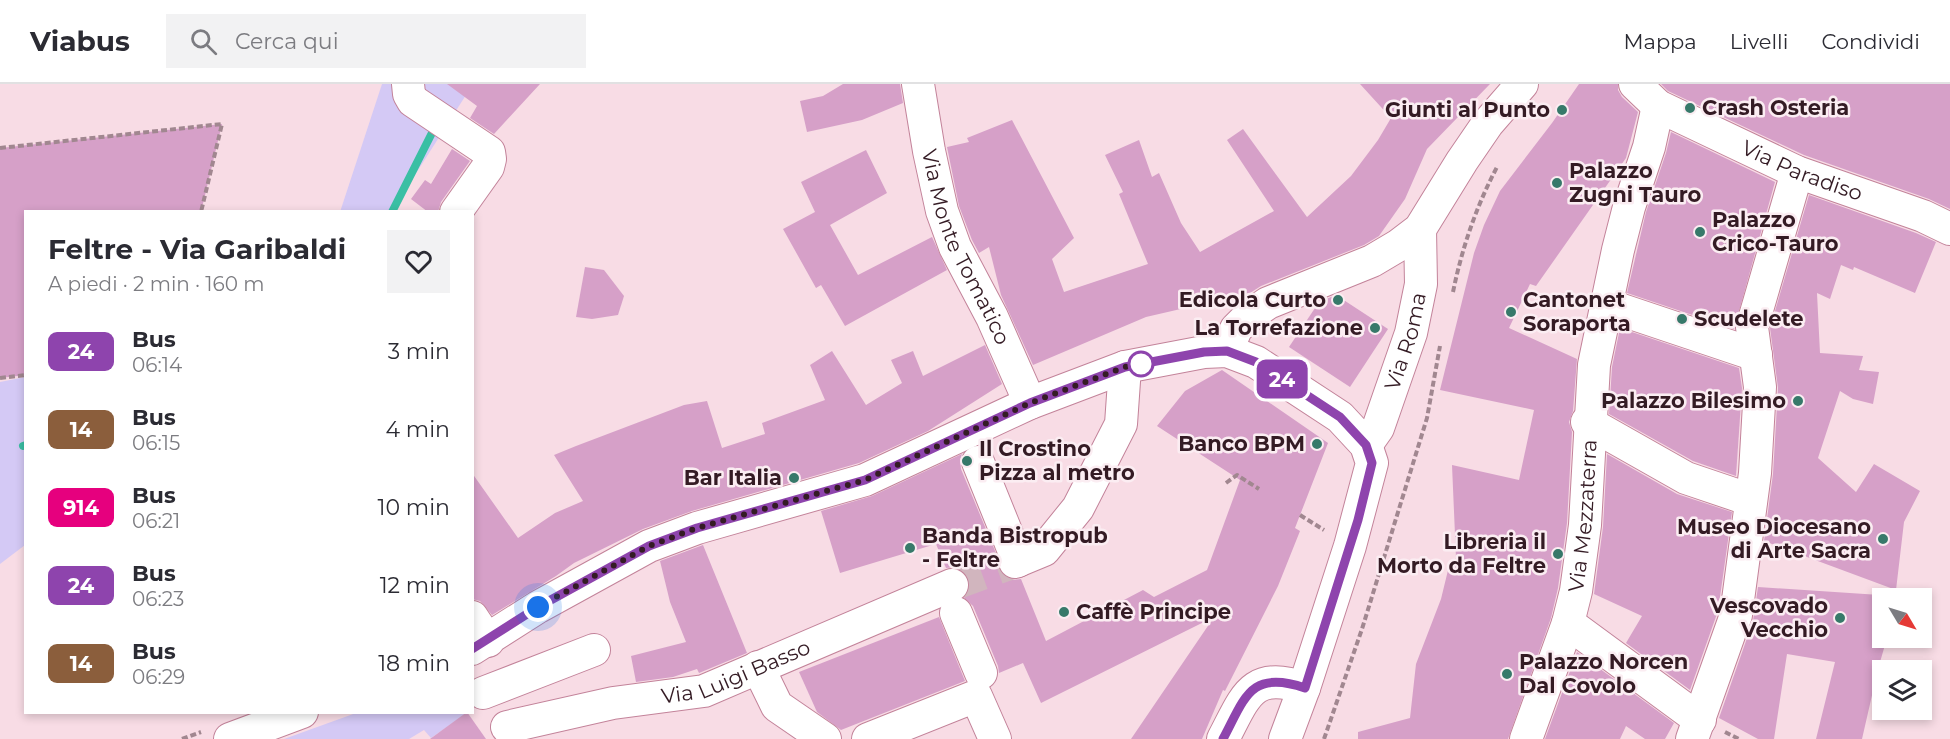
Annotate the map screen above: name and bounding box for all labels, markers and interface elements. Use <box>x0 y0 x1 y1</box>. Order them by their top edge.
search box <box>166 14 586 68</box>
text: Viabus <box>30 24 130 58</box>
icon: search <box>187 25 220 58</box>
text: Cerca qui <box>235 28 339 55</box>
text: Mappa <box>1623 29 1697 54</box>
text: Livelli <box>1730 29 1788 54</box>
text: Condividi <box>1821 29 1920 54</box>
place label: Crash Osteria <box>1702 95 1849 120</box>
place label: Giunti al Punto <box>1385 97 1550 122</box>
marker: Crash Osteria <box>1683 101 1697 115</box>
marker: Giunti al Punto <box>1555 103 1569 117</box>
street label: Via Paradiso <box>1738 135 1866 206</box>
street label: Via Monte Tomatico <box>917 147 1016 348</box>
place label: Palazzo Zugni Tauro <box>1569 158 1702 207</box>
marker: Palazzo Zugni Tauro <box>1550 176 1564 190</box>
place label: Palazzo Crico-Tauro <box>1712 207 1839 256</box>
marker: Palazzo Crico-Tauro <box>1693 225 1707 239</box>
button: heart <box>387 230 450 293</box>
text: Feltre - Via Garibaldi <box>48 232 346 266</box>
text: A piedi · 2 min · 160 m <box>48 272 264 296</box>
place label: Edicola Curto <box>1179 287 1326 312</box>
place label: Cantonet Soraporta <box>1523 287 1631 336</box>
street label: Via Roma <box>1379 290 1431 393</box>
marker: Edicola Curto <box>1331 293 1345 307</box>
marker: Cantonet Soraporta <box>1504 305 1518 319</box>
place label: Scudelete <box>1694 306 1804 331</box>
marker: Scudelete <box>1675 312 1689 326</box>
place label: La Torrefazione <box>1194 315 1363 340</box>
marker: La Torrefazione <box>1368 321 1382 335</box>
text: Bus <box>132 326 176 353</box>
text: 3 min <box>388 338 450 365</box>
text: 24 <box>68 339 94 364</box>
unlabelled marker <box>1128 351 1154 377</box>
text: 06:14 <box>132 353 182 377</box>
line badge: 24 <box>1255 360 1309 398</box>
text: 24 <box>1269 367 1295 392</box>
place label: Palazzo Bilesimo <box>1601 388 1786 413</box>
marker: Palazzo Bilesimo <box>1791 394 1805 408</box>
text: Bus <box>132 404 176 431</box>
text: 4 min <box>386 416 450 443</box>
text: 14 <box>70 417 92 442</box>
text: 06:15 <box>132 431 180 455</box>
place label: Banco BPM <box>1178 431 1305 456</box>
place label: Il Crostino Pizza al metro <box>979 436 1135 485</box>
marker: Banco BPM <box>1310 437 1324 451</box>
street label: Via Mezzaterra <box>1563 439 1602 594</box>
marker: Il Crostino Pizza al metro <box>960 454 974 468</box>
place label: Bar Italia <box>684 465 782 490</box>
marker: Bar Italia <box>787 471 801 485</box>
text: Bus <box>132 482 176 509</box>
text: 10 min <box>378 494 450 521</box>
text: 914 <box>63 495 99 520</box>
text: 06:21 <box>132 509 180 533</box>
place label: Museo Diocesano di Arte Sacra <box>1677 514 1871 563</box>
place label: Banda Bistropub - Feltre <box>922 523 1108 572</box>
place label: Libreria il Morto da Feltre <box>1377 529 1546 578</box>
marker: Museo Diocesano di Arte Sacra <box>1876 532 1890 546</box>
marker: Banda Bistropub - Feltre <box>903 541 917 555</box>
marker: Libreria il Morto da Feltre <box>1551 547 1565 561</box>
text: Bus <box>132 560 176 587</box>
text: 12 min <box>380 572 450 599</box>
text: 24 <box>68 573 94 598</box>
text: 06:23 <box>132 587 184 611</box>
north arrow <box>1872 588 1932 648</box>
map controls <box>1872 588 1932 720</box>
your location <box>523 592 553 622</box>
place label: Vescovado Vecchio <box>1709 593 1828 642</box>
place label: Caffè Principe <box>1076 599 1231 624</box>
marker: Caffè Principe <box>1057 605 1071 619</box>
marker: Vescovado Vecchio <box>1833 611 1847 625</box>
street label: Via Luigi Basso <box>660 634 814 709</box>
text: Bus <box>132 638 176 665</box>
place label: Palazzo Norcen Dal Covolo <box>1519 649 1688 698</box>
text: 18 min <box>378 650 450 677</box>
text: 14 <box>70 651 92 676</box>
button: layers <box>1872 660 1932 720</box>
text: 06:29 <box>132 665 185 689</box>
marker: Palazzo Norcen Dal Covolo <box>1500 667 1514 681</box>

